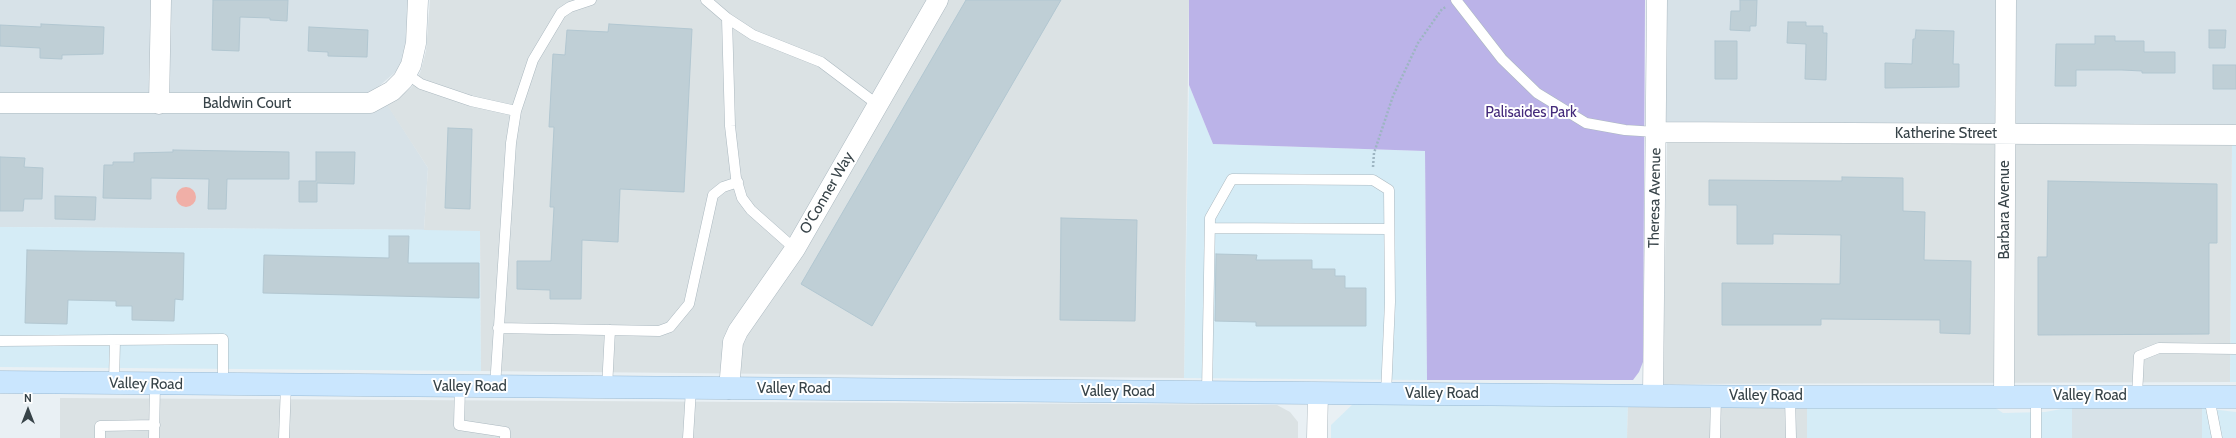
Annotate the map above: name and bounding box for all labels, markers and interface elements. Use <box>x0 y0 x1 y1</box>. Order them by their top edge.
street label: Baldwin Court <box>203 95 291 113</box>
park label: Palisaides Park <box>1485 104 1577 122</box>
street label: Katherine Street <box>1895 125 1997 143</box>
street label: Theresa Avenue <box>1645 148 1665 248</box>
street label: O'Conner Way <box>796 149 858 237</box>
street label: Barbara Avenue <box>1996 160 2014 260</box>
street label: Valley Road <box>109 374 183 394</box>
street label: Valley Road <box>433 378 507 396</box>
street label: Valley Road <box>757 380 831 398</box>
street label: Valley Road <box>1081 383 1155 401</box>
street label: Valley Road <box>1405 385 1479 403</box>
street label: Valley Road <box>1729 387 1803 405</box>
street label: Valley Road <box>2053 387 2127 405</box>
north arrow <box>8 390 48 430</box>
text: N <box>24 391 32 405</box>

